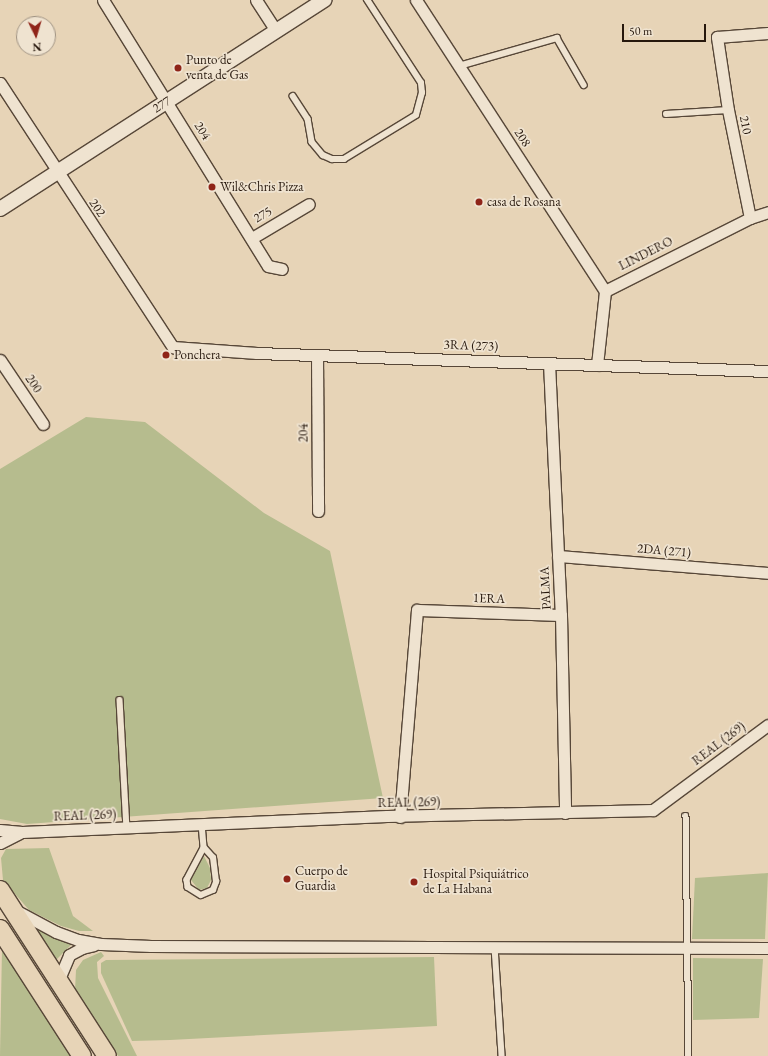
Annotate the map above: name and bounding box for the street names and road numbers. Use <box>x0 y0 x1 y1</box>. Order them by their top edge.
street label: 277 <box>150 93 174 117</box>
street label: 210 <box>736 114 754 136</box>
street label: 204 <box>190 119 214 143</box>
street label: 208 <box>510 126 534 150</box>
street label: 202 <box>85 196 109 220</box>
street label: 275 <box>251 203 275 227</box>
street label: LINDERO <box>616 234 676 274</box>
street label: 3RA (273) <box>443 337 499 355</box>
street label: 200 <box>21 372 45 396</box>
street label: 204 <box>296 424 312 442</box>
street label: 2DA (271) <box>636 541 692 561</box>
street label: PALMA <box>537 566 555 610</box>
street label: 1ERA <box>473 591 505 607</box>
street label: REAL (269) <box>689 719 749 769</box>
street label: REAL (269) <box>378 795 440 811</box>
street label: REAL (269) <box>53 807 117 825</box>

